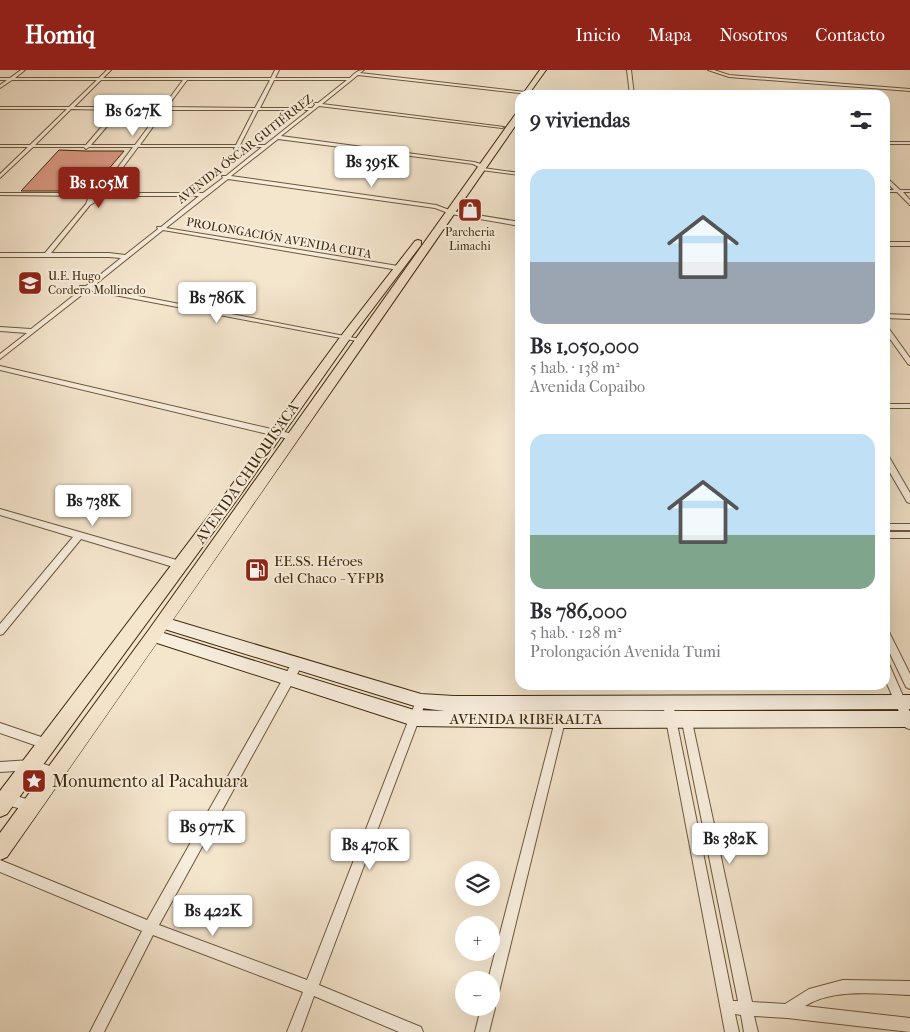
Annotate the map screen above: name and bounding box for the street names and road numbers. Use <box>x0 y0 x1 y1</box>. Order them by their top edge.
street label: AVENIDA ÓSCAR GUTIÉRREZ <box>173 91 316 207</box>
street label: PROLONGACIÓN AVENIDA CUTA <box>185 214 373 261</box>
street label: AVENIDA CHUQUISACA <box>191 399 303 548</box>
street label: AVENIDA RIBERALTA <box>448 710 603 728</box>

